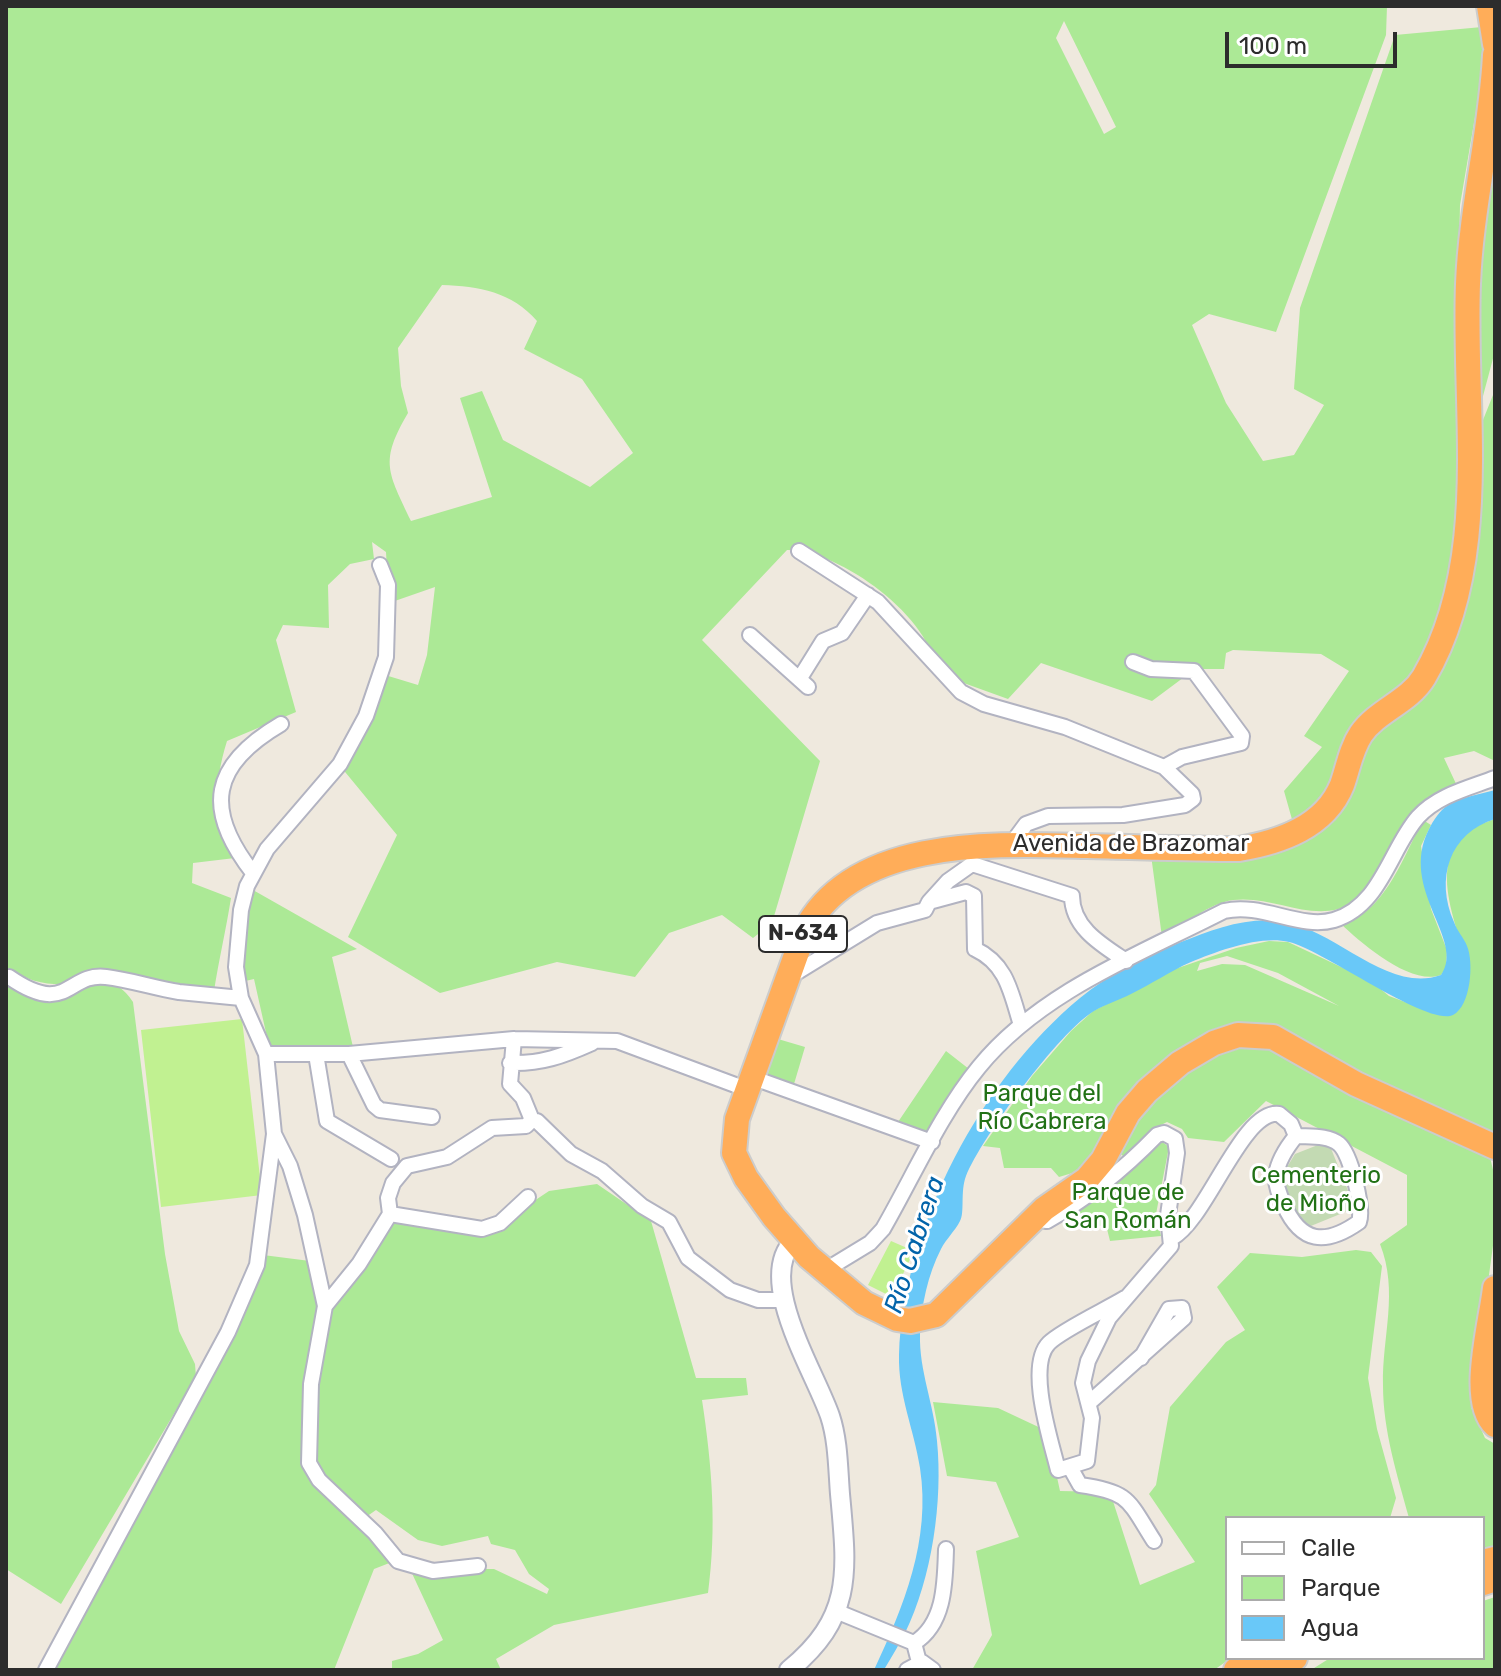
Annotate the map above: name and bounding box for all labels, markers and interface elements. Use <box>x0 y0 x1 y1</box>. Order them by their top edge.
scale bar <box>1229 16 1401 66</box>
text: 100 m <box>1239 32 1307 60</box>
street label: Avenida de Brazomar <box>1013 830 1249 858</box>
road number: N-634 <box>759 916 847 952</box>
park label: Parque del Río Cabrera <box>977 1080 1107 1136</box>
park label: Cementerio de Mioño <box>1251 1162 1381 1218</box>
water label: Río Cabrera <box>878 1173 952 1317</box>
park label: Parque de San Román <box>1064 1179 1192 1235</box>
legend <box>1225 1516 1485 1660</box>
text: Calle <box>1301 1534 1355 1562</box>
text: Parque <box>1301 1574 1380 1602</box>
text: Agua <box>1301 1614 1359 1642</box>

